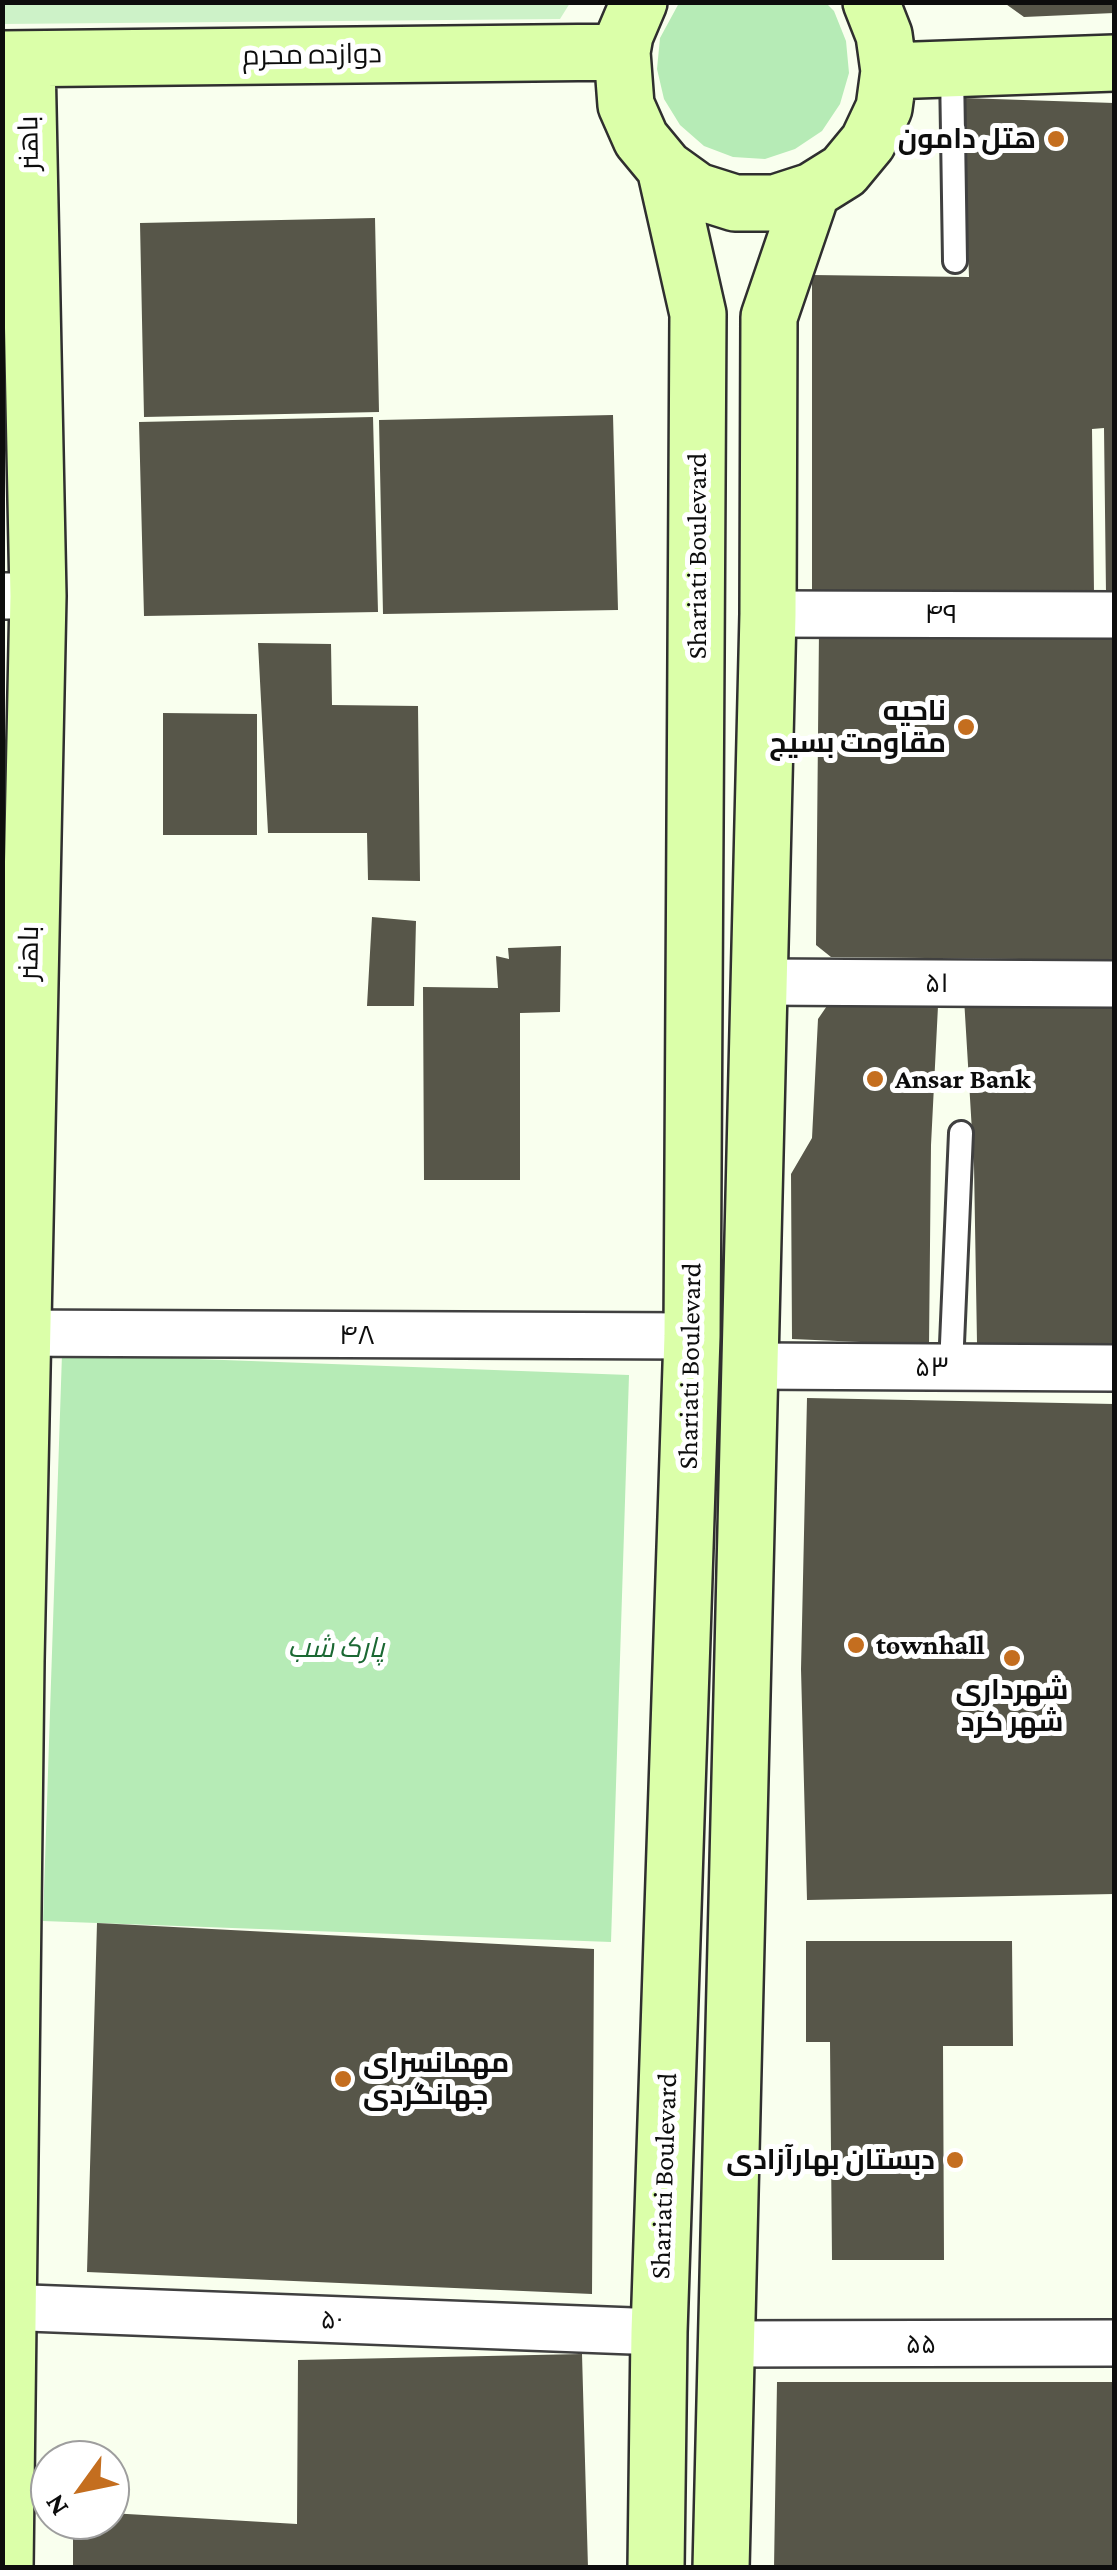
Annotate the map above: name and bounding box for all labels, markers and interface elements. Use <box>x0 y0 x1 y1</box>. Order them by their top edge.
street label: دوازده محرم <box>242 37 382 73</box>
street label: باهنر <box>12 115 46 171</box>
place label: هتل دامون <box>898 122 1036 156</box>
marker: هتل دامون <box>1045 128 1067 150</box>
street label: Shariati Boulevard <box>680 453 714 659</box>
street label: ۴۹ <box>924 597 958 631</box>
place label: ناحیه مقاومت بسیج <box>769 694 946 760</box>
marker: ناحیه مقاومت بسیج <box>955 716 977 738</box>
street label: باهنر <box>12 925 46 981</box>
street label: ۵۱ <box>925 966 949 1000</box>
place label: Ansar Bank <box>895 1062 1031 1096</box>
marker: Ansar Bank <box>864 1068 886 1090</box>
street label: Shariati Boulevard <box>671 1262 709 1470</box>
street label: ۴۸ <box>339 1318 375 1352</box>
street label: ۵۳ <box>915 1350 949 1384</box>
place label: townhall <box>876 1628 985 1662</box>
park label: پارک شب <box>288 1631 384 1665</box>
marker: townhall <box>845 1634 867 1656</box>
marker: شهرداری شهر کرد <box>1001 1647 1023 1669</box>
place label: شهرداری شهر کرد <box>955 1673 1069 1739</box>
place label: مهمانسرای جهانگردی <box>363 2046 509 2112</box>
marker: مهمانسرای جهانگردی <box>332 2068 354 2090</box>
street label: Shariati Boulevard <box>644 2072 684 2280</box>
place label: دبستان بهارآزادی <box>726 2143 935 2177</box>
marker: دبستان بهارآزادی <box>944 2149 966 2171</box>
street label: ۵۰ <box>320 2303 344 2337</box>
street label: ۵۵ <box>906 2327 936 2361</box>
north arrow <box>30 2440 130 2540</box>
text: N <box>38 2489 74 2522</box>

